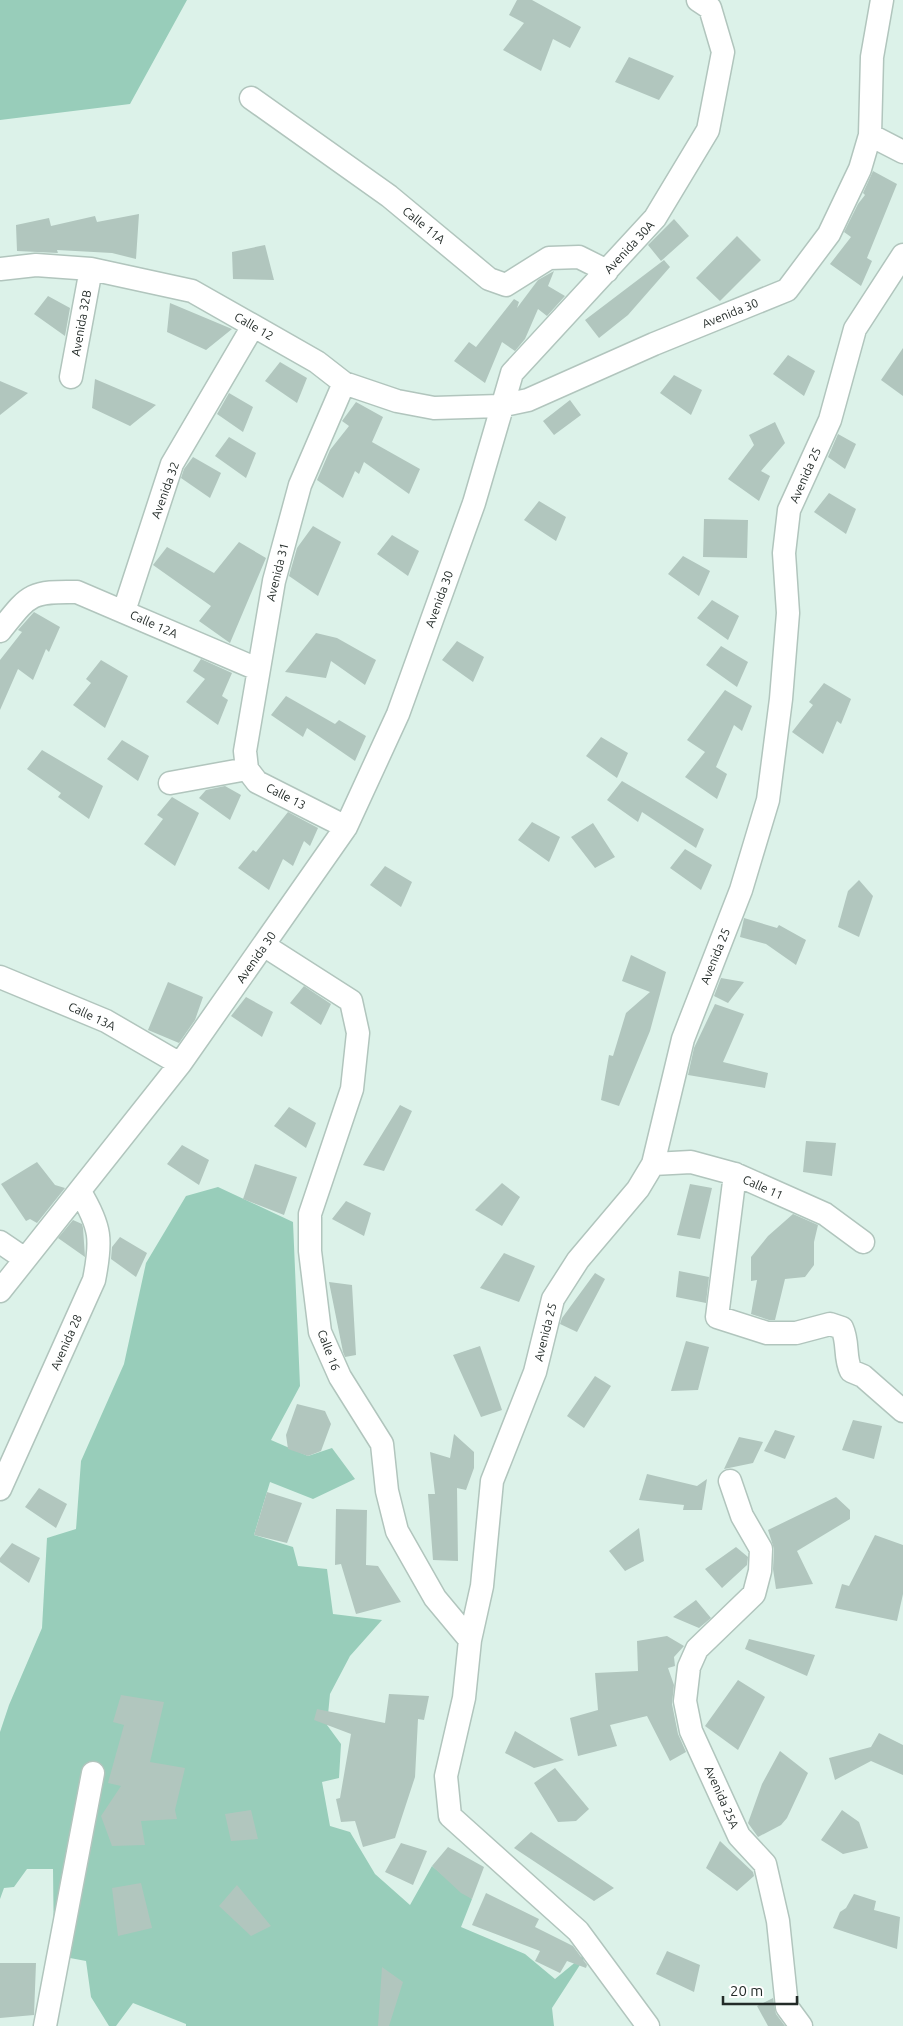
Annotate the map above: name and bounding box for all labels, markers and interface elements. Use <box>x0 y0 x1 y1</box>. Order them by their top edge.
street label: Calle 11A <box>400 204 448 246</box>
street label: Avenida 30A <box>601 218 657 276</box>
street label: Avenida 32B <box>69 289 93 357</box>
street label: Avenida 30 <box>700 296 760 330</box>
street label: Calle 12 <box>232 310 276 342</box>
street label: Avenida 25 <box>787 445 823 505</box>
street label: Avenida 32 <box>149 460 181 520</box>
street label: Avenida 31 <box>264 542 290 602</box>
street label: Avenida 30 <box>423 569 455 629</box>
street label: Calle 12A <box>128 608 180 640</box>
street label: Calle 13 <box>264 781 308 811</box>
street label: Avenida 25 <box>698 926 732 986</box>
street label: Avenida 30 <box>234 929 278 985</box>
street label: Calle 13A <box>66 999 118 1033</box>
street label: Calle 11 <box>741 1172 785 1202</box>
street label: Avenida 25 <box>532 1302 558 1362</box>
street label: Avenida 28 <box>48 1312 84 1372</box>
street label: Calle 16 <box>315 1328 343 1372</box>
street label: Avenida 25A <box>702 1764 742 1830</box>
scale bar <box>723 1974 797 2006</box>
text: 20 m <box>730 1982 763 1999</box>

